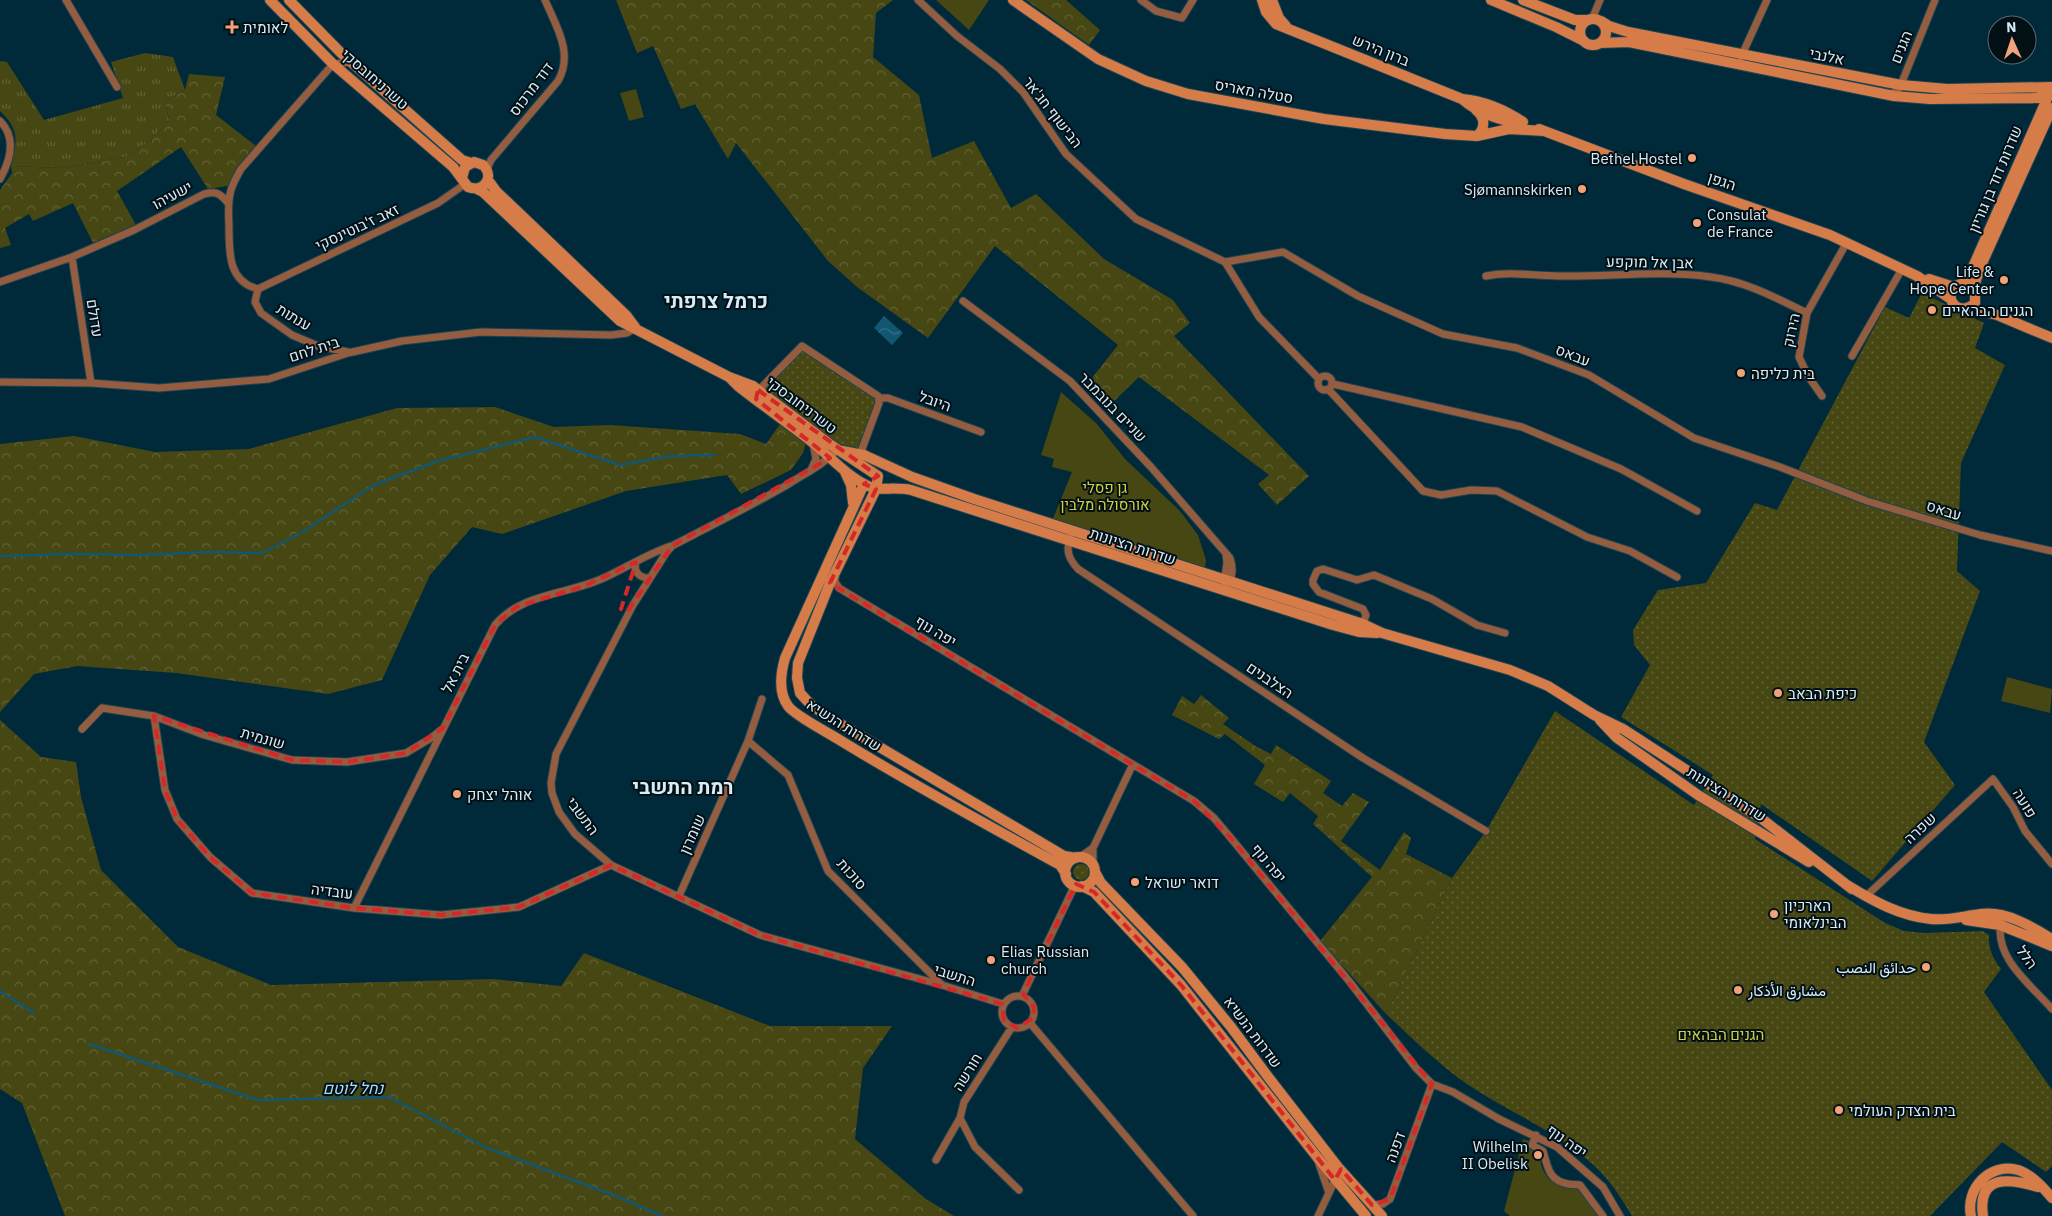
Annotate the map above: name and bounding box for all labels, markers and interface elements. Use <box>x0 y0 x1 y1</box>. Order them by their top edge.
north arrow <box>1987 15 2037 65</box>
place label: לאומית <box>243 18 288 37</box>
text: N <box>2006 18 2017 36</box>
marker: לאומית <box>225 20 239 34</box>
street label: הגנים <box>1886 28 1916 66</box>
street label: ברון הירש <box>1350 30 1413 70</box>
street label: אלנבי <box>1808 43 1846 69</box>
street label: טשרניחובסקי <box>337 44 413 114</box>
street label: דוד מרכוס <box>505 58 558 120</box>
street label: הבישוף חג'אר <box>1019 72 1087 152</box>
street label: סטלה מאריס <box>1213 75 1295 107</box>
street label: שדרות דוד בן גוריון <box>1964 123 2026 235</box>
place label: Bethel Hostel <box>1591 149 1682 168</box>
marker: Bethel Hostel <box>1686 152 1698 164</box>
street label: הגפן <box>1706 168 1738 194</box>
street label: ישעיהו <box>149 177 195 213</box>
place label: Sjømannskirken <box>1464 180 1572 199</box>
marker: Sjømannskirken <box>1576 183 1588 195</box>
street label: זאב ז'בוטינסקי <box>312 199 402 255</box>
place label: Consulat de France <box>1707 205 1773 241</box>
marker: Consulat de France <box>1691 217 1703 229</box>
street label: אבן אל מוקפע <box>1606 252 1694 272</box>
place label: Life & Hope Center <box>1910 262 1995 298</box>
marker: Life & Hope Center <box>1998 274 2010 286</box>
district label: כרמל צרפתי <box>664 287 768 314</box>
street label: עדולם <box>83 298 107 338</box>
street label: ענתות <box>273 299 315 335</box>
place label: הגנים הבהאיים <box>1942 301 2033 320</box>
marker: הגנים הבהאיים <box>1926 304 1938 316</box>
street label: הירוק <box>1778 311 1804 349</box>
street label: בית לחם <box>286 332 342 366</box>
street label: עבאס <box>1553 339 1593 371</box>
place label: בית כליפה <box>1751 364 1815 383</box>
marker: בית כליפה <box>1735 367 1747 379</box>
street label: שניים בנובמבר <box>1075 368 1151 446</box>
street label: טשרניחובסקי <box>763 372 841 438</box>
street label: היובל <box>916 386 954 416</box>
park label: גן פסלי אורסולה מלבין <box>1060 478 1150 514</box>
street label: עבאס <box>1924 496 1964 524</box>
street label: שדרות הציונות <box>1087 523 1179 569</box>
street label: יפה נוף <box>912 611 960 651</box>
street label: בית אל <box>437 650 473 696</box>
street label: הצלבנים <box>1243 658 1297 702</box>
place label: כיפת הבאב <box>1788 684 1857 703</box>
marker: כיפת הבאב <box>1772 687 1784 699</box>
street label: שדרות הנשיא <box>803 694 885 756</box>
street label: שונמית <box>239 723 287 753</box>
street label: שדרות הציונות <box>1684 762 1770 826</box>
district label: רמת התשבי <box>633 773 733 800</box>
place label: אוהל יצחק <box>467 785 532 804</box>
street label: פועה <box>2009 785 2041 821</box>
marker: אוהל יצחק <box>451 788 463 800</box>
street label: התשבי <box>563 793 603 839</box>
street label: שפרה <box>1900 808 1940 848</box>
street label: שומרון <box>675 811 709 857</box>
street label: יפה נוף <box>1247 840 1291 886</box>
street label: סוכות <box>833 854 871 894</box>
place label: דואר ישראל <box>1145 873 1219 892</box>
marker: דואר ישראל <box>1129 876 1141 888</box>
street label: עובדיה <box>310 879 354 903</box>
place label: הארכיון הבינלאומי <box>1784 896 1846 932</box>
marker: הארכיון הבינלאומי <box>1768 908 1780 920</box>
place label: Elias Russian church <box>1001 942 1089 978</box>
street label: הלל <box>2012 942 2042 972</box>
marker: Elias Russian church <box>985 954 997 966</box>
place label: حدائق النصب <box>1836 958 1916 978</box>
street label: התשבי <box>932 960 978 990</box>
marker: حدائق النصب <box>1920 961 1932 973</box>
place label: مشارق الأذكار <box>1747 981 1826 1000</box>
marker: مشارق الأذكار <box>1732 984 1744 996</box>
street label: שדרות הנשיא <box>1220 992 1286 1072</box>
park label: הגנים הבהאים <box>1678 1025 1764 1044</box>
street label: חורשה <box>948 1049 986 1095</box>
water label: נחל לוטם <box>323 1078 384 1098</box>
place label: בית הצדק העולמי <box>1849 1101 1956 1120</box>
marker: בית הצדק העולמי <box>1833 1104 1845 1116</box>
street label: יפה נוף <box>1543 1120 1591 1162</box>
street label: דפנה <box>1381 1129 1409 1165</box>
place label: Wilhelm II Obelisk <box>1462 1137 1528 1173</box>
marker: Wilhelm II Obelisk <box>1532 1149 1544 1161</box>

